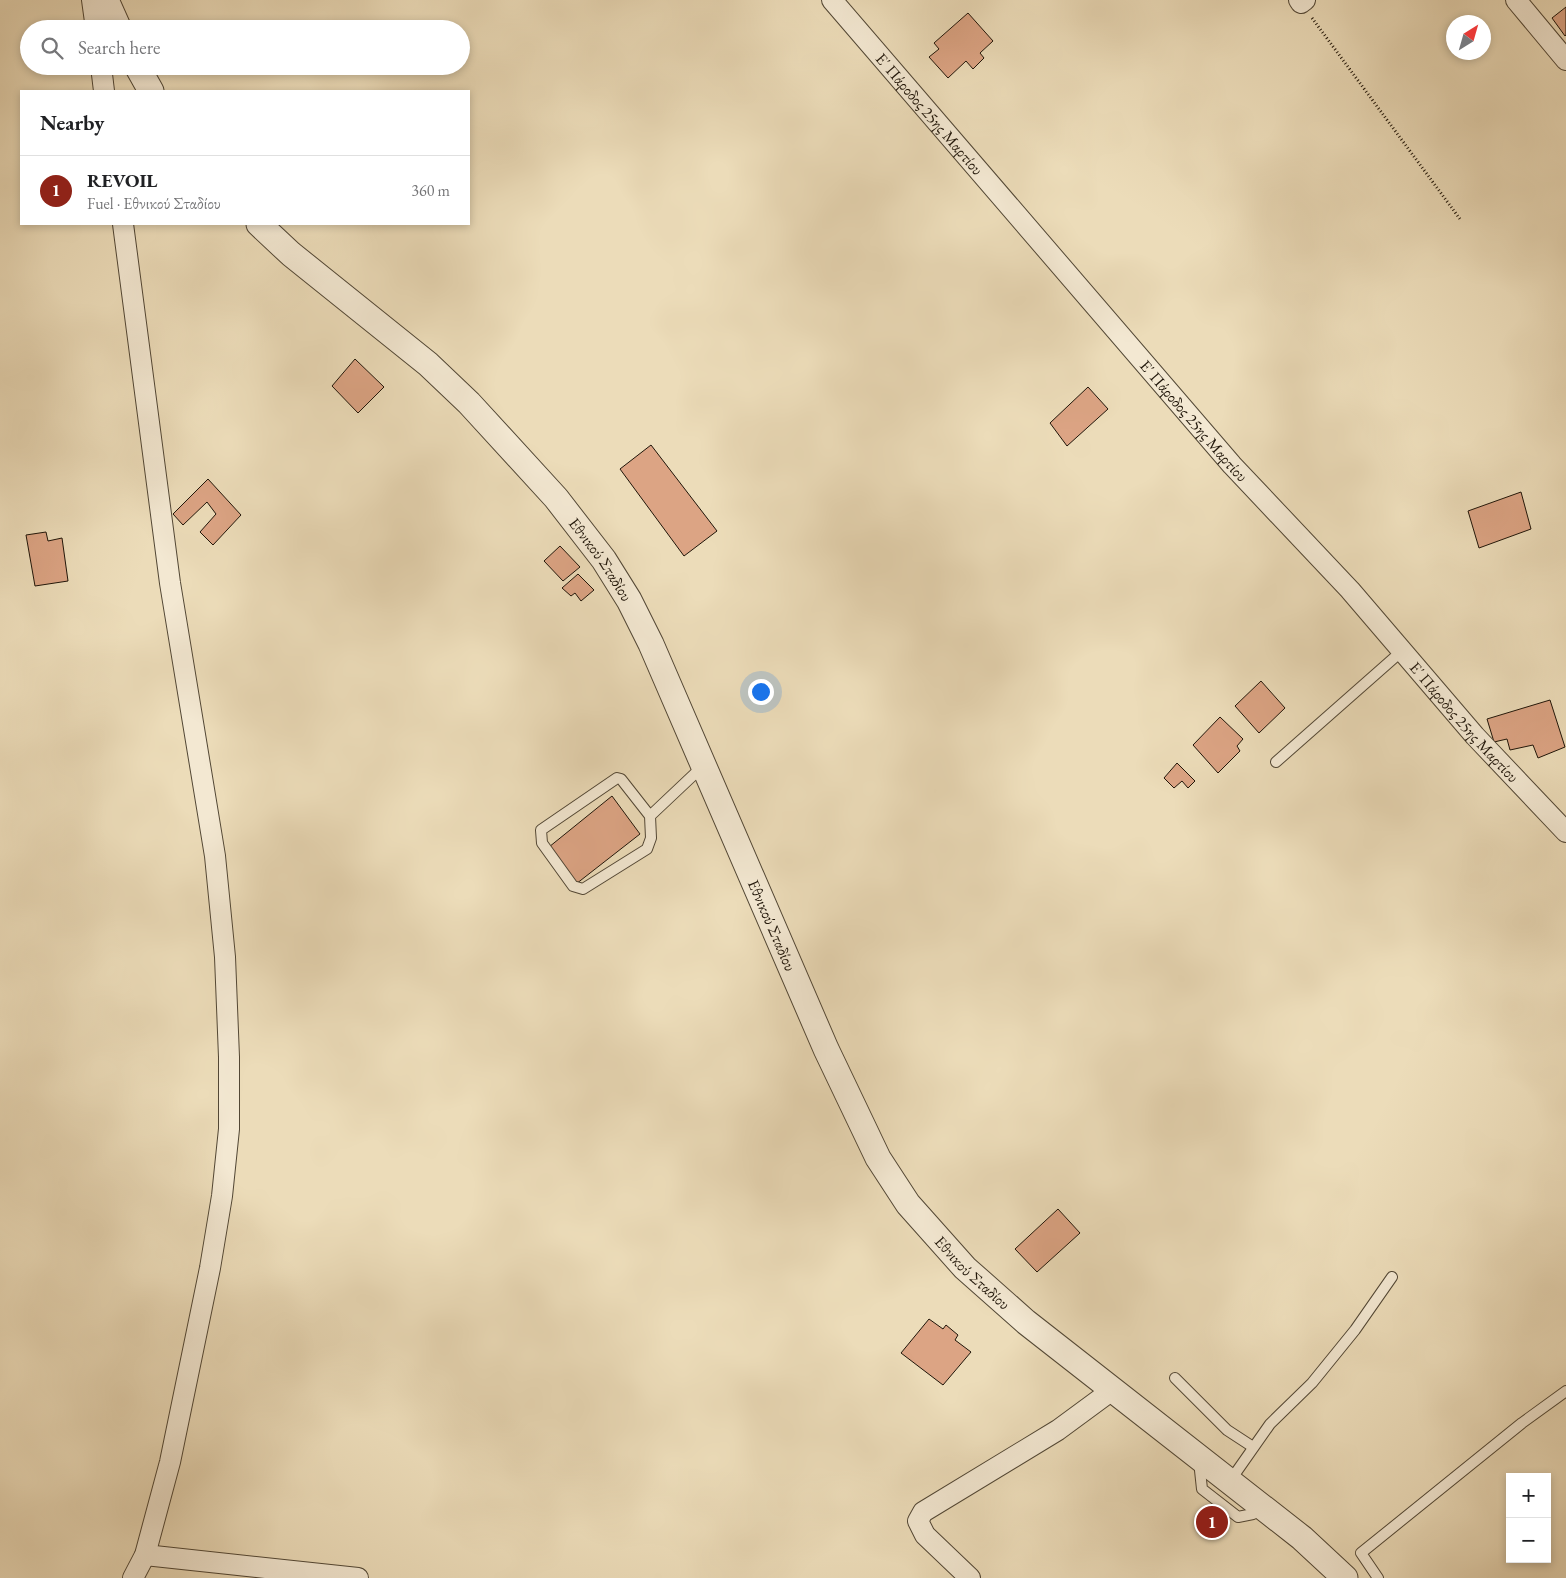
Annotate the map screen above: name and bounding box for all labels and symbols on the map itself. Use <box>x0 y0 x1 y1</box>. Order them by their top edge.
north arrow <box>1446 15 1491 60</box>
street label: Ε΄ Πάροδος 25ης Μαρτίου <box>871 49 988 180</box>
street label: Ε΄ Πάροδος 25ης Μαρτίου <box>1135 356 1252 486</box>
street label: Εθνικού Σταδίου <box>564 513 637 605</box>
street label: Ε΄ Πάροδος 25ης Μαρτίου <box>1405 657 1523 787</box>
your location <box>748 679 774 705</box>
street label: Εθνικού Σταδίου <box>743 876 801 974</box>
street label: Εθνικού Σταδίου <box>930 1231 1015 1314</box>
pin: 1 <box>1196 1503 1228 1541</box>

